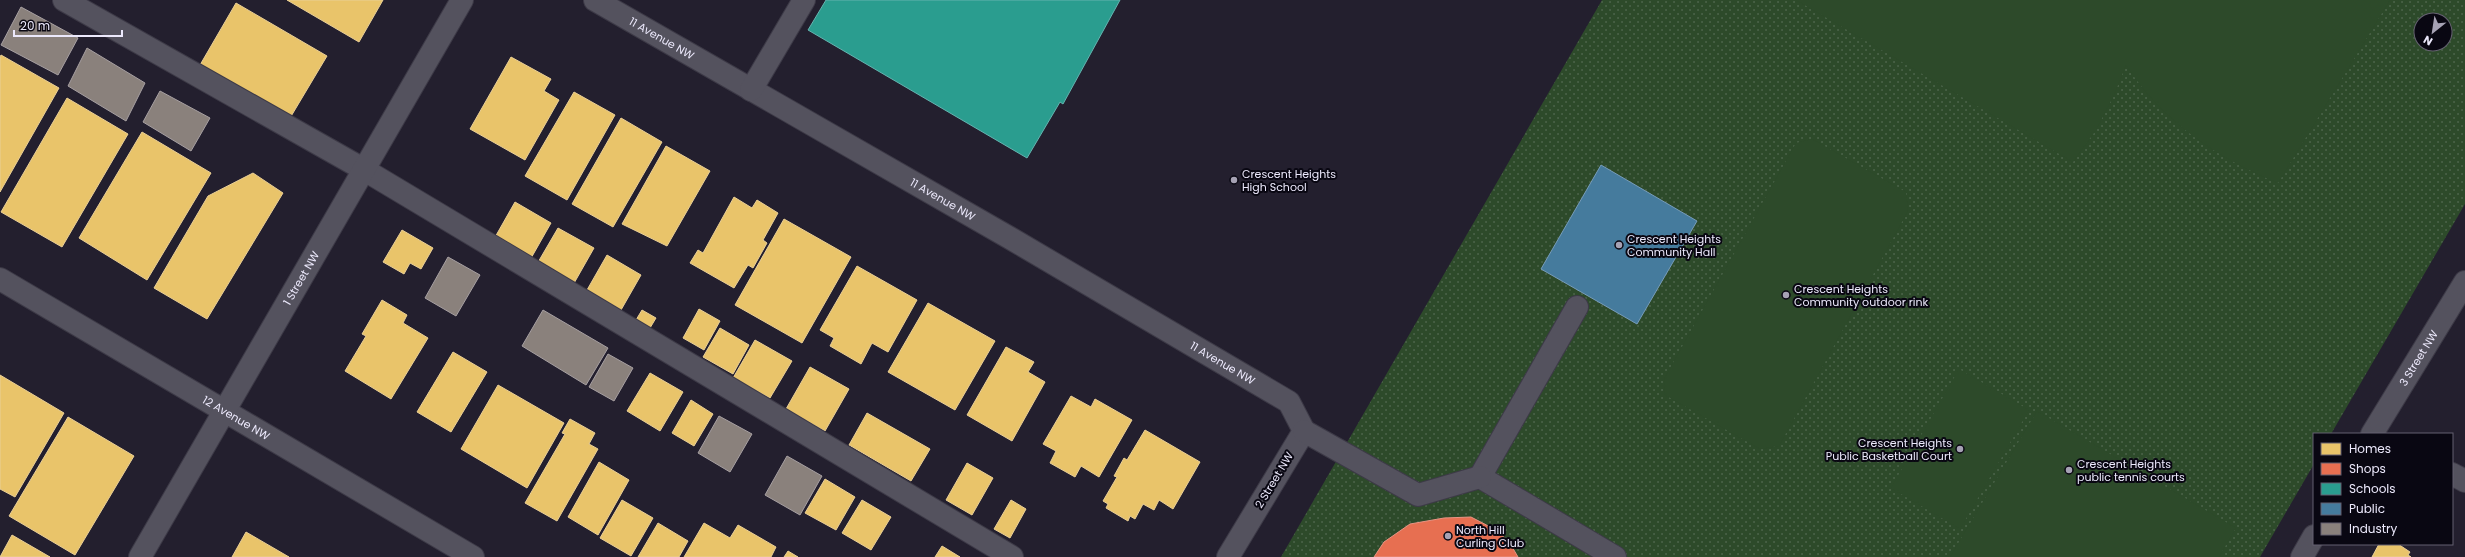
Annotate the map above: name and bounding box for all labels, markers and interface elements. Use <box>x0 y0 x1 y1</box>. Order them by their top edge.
scale bar <box>14 12 122 38</box>
north arrow <box>2413 12 2453 52</box>
street label: 11 Avenue NW <box>626 13 698 63</box>
text: 20 m <box>20 17 50 34</box>
text: N <box>2420 32 2436 50</box>
place label: Crescent Heights High School <box>1242 166 1336 195</box>
street label: 11 Avenue NW <box>907 174 979 225</box>
marker: Crescent Heights High School <box>1229 175 1239 185</box>
place label: Crescent Heights Community Hall <box>1627 231 1721 260</box>
marker: Crescent Heights Community Hall <box>1614 240 1624 250</box>
street label: 1 Street NW <box>279 248 323 308</box>
place label: Crescent Heights Community outdoor rink <box>1794 281 1929 310</box>
marker: Crescent Heights Community outdoor rink <box>1781 290 1791 300</box>
street label: 3 Street NW <box>2395 327 2442 389</box>
street label: 11 Avenue NW <box>1187 338 1258 388</box>
street label: 12 Avenue NW <box>200 392 273 444</box>
legend <box>2313 433 2453 545</box>
place label: Crescent Heights Public Basketball Court <box>1826 435 1952 464</box>
text: Homes <box>2349 440 2391 457</box>
marker: Crescent Heights Public Basketball Court <box>1955 444 1965 454</box>
street label: 2 Street NW <box>1251 449 1297 511</box>
place label: Crescent Heights public tennis courts <box>2077 456 2185 485</box>
text: Shops <box>2349 460 2386 477</box>
marker: Crescent Heights public tennis courts <box>2064 465 2074 475</box>
text: Schools <box>2349 480 2396 497</box>
text: Public <box>2349 500 2385 517</box>
text: Industry <box>2349 520 2398 537</box>
place label: North Hill Curling Club <box>1456 522 1524 551</box>
marker: North Hill Curling Club <box>1443 531 1453 541</box>

